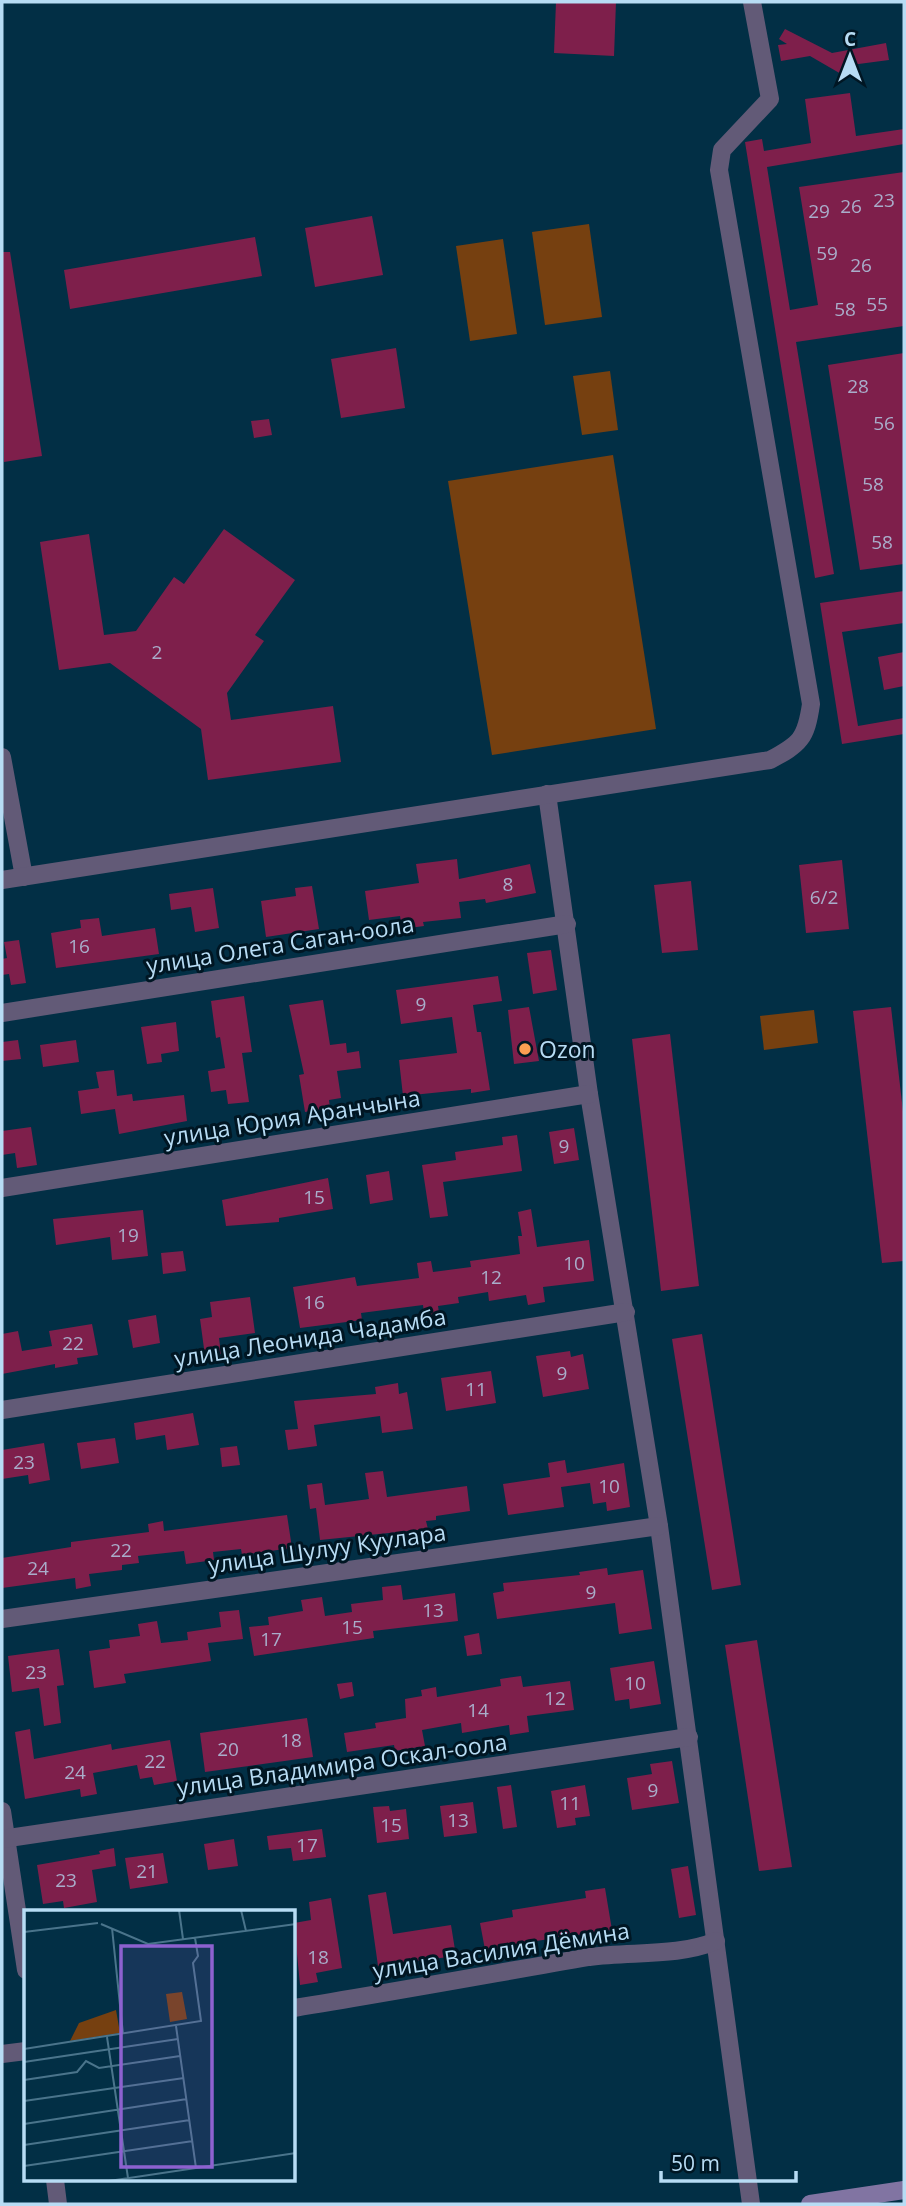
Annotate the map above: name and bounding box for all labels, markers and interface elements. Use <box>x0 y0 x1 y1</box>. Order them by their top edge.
north arrow <box>815 21 885 91</box>
text: С <box>844 26 856 52</box>
house number: 23 <box>873 187 895 213</box>
house number: 26 <box>840 193 862 219</box>
house number: 29 <box>808 198 830 224</box>
house number: 59 <box>816 240 838 266</box>
house number: 26 <box>850 252 872 278</box>
house number: 55 <box>866 291 888 317</box>
house number: 58 <box>834 296 856 322</box>
house number: 28 <box>847 373 869 399</box>
house number: 56 <box>873 410 895 436</box>
house number: 58 <box>862 471 884 497</box>
house number: 58 <box>871 529 893 555</box>
house number: 2 <box>152 639 162 665</box>
house number: 8 <box>503 871 513 897</box>
house number: 6/2 <box>810 884 838 910</box>
street label: улица Олега Саган-оола <box>144 907 416 981</box>
house number: 16 <box>68 933 90 959</box>
house number: 9 <box>416 991 426 1017</box>
place label: Ozon <box>539 1033 596 1065</box>
marker: Ozon <box>517 1041 533 1057</box>
street label: улица Юрия Аранчына <box>162 1081 422 1153</box>
house number: 9 <box>559 1133 569 1159</box>
house number: 15 <box>303 1184 325 1210</box>
house number: 19 <box>117 1222 139 1248</box>
house number: 10 <box>563 1250 585 1276</box>
house number: 12 <box>480 1264 502 1290</box>
house number: 16 <box>303 1289 325 1315</box>
street label: улица Леонида Чадамба <box>172 1300 448 1374</box>
house number: 22 <box>62 1330 84 1356</box>
house number: 9 <box>557 1360 567 1386</box>
house number: 11 <box>465 1376 487 1402</box>
house number: 23 <box>13 1449 35 1475</box>
house number: 10 <box>598 1473 620 1499</box>
street label: улица Шулуу Куулара <box>206 1515 448 1581</box>
house number: 22 <box>110 1537 132 1563</box>
house number: 24 <box>27 1555 49 1581</box>
house number: 9 <box>586 1579 596 1605</box>
house number: 13 <box>422 1597 444 1623</box>
house number: 15 <box>341 1614 363 1640</box>
house number: 17 <box>260 1626 282 1652</box>
house number: 23 <box>25 1659 47 1685</box>
house number: 10 <box>624 1670 646 1696</box>
house number: 12 <box>544 1685 566 1711</box>
house number: 14 <box>467 1697 489 1723</box>
street label: улица Владимира Оскал-оола <box>175 1725 509 1803</box>
house number: 18 <box>280 1727 302 1753</box>
house number: 20 <box>217 1736 239 1762</box>
house number: 22 <box>144 1748 166 1774</box>
house number: 24 <box>64 1759 86 1785</box>
house number: 9 <box>648 1777 658 1803</box>
house number: 11 <box>559 1790 581 1816</box>
house number: 13 <box>447 1807 469 1833</box>
house number: 15 <box>380 1812 402 1838</box>
house number: 17 <box>296 1832 318 1858</box>
house number: 21 <box>136 1858 158 1884</box>
house number: 23 <box>55 1867 77 1893</box>
inset map <box>24 1910 296 2182</box>
street label: улица Василия Дёмина <box>370 1914 632 1986</box>
house number: 18 <box>307 1944 329 1970</box>
scale bar <box>661 2140 796 2184</box>
text: 50 m <box>671 2149 720 2177</box>

